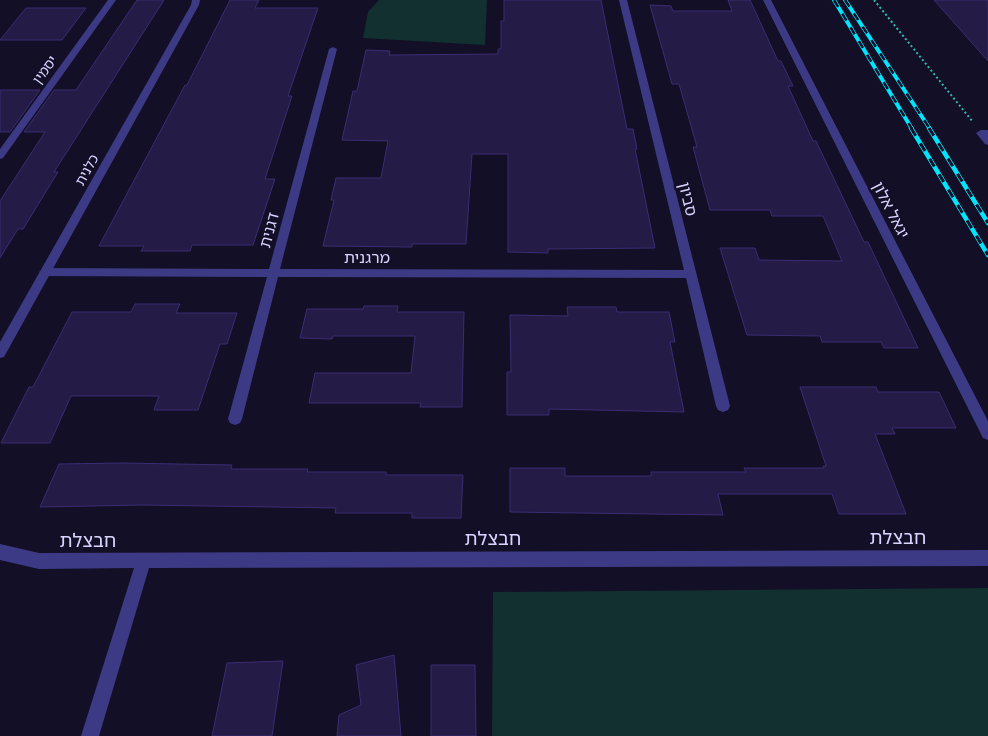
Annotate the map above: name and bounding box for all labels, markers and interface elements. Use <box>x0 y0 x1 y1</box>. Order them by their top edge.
street label: יסמין <box>29 52 61 88</box>
street label: כלנית <box>72 151 102 189</box>
street label: יגאל אלון <box>869 178 913 242</box>
street label: סביון <box>675 180 701 218</box>
street label: דגנית <box>255 210 283 250</box>
street label: מרגנית <box>344 248 390 267</box>
street label: חבצלת <box>870 527 926 549</box>
street label: חבצלת <box>465 528 521 550</box>
street label: חבצלת <box>60 530 116 552</box>

